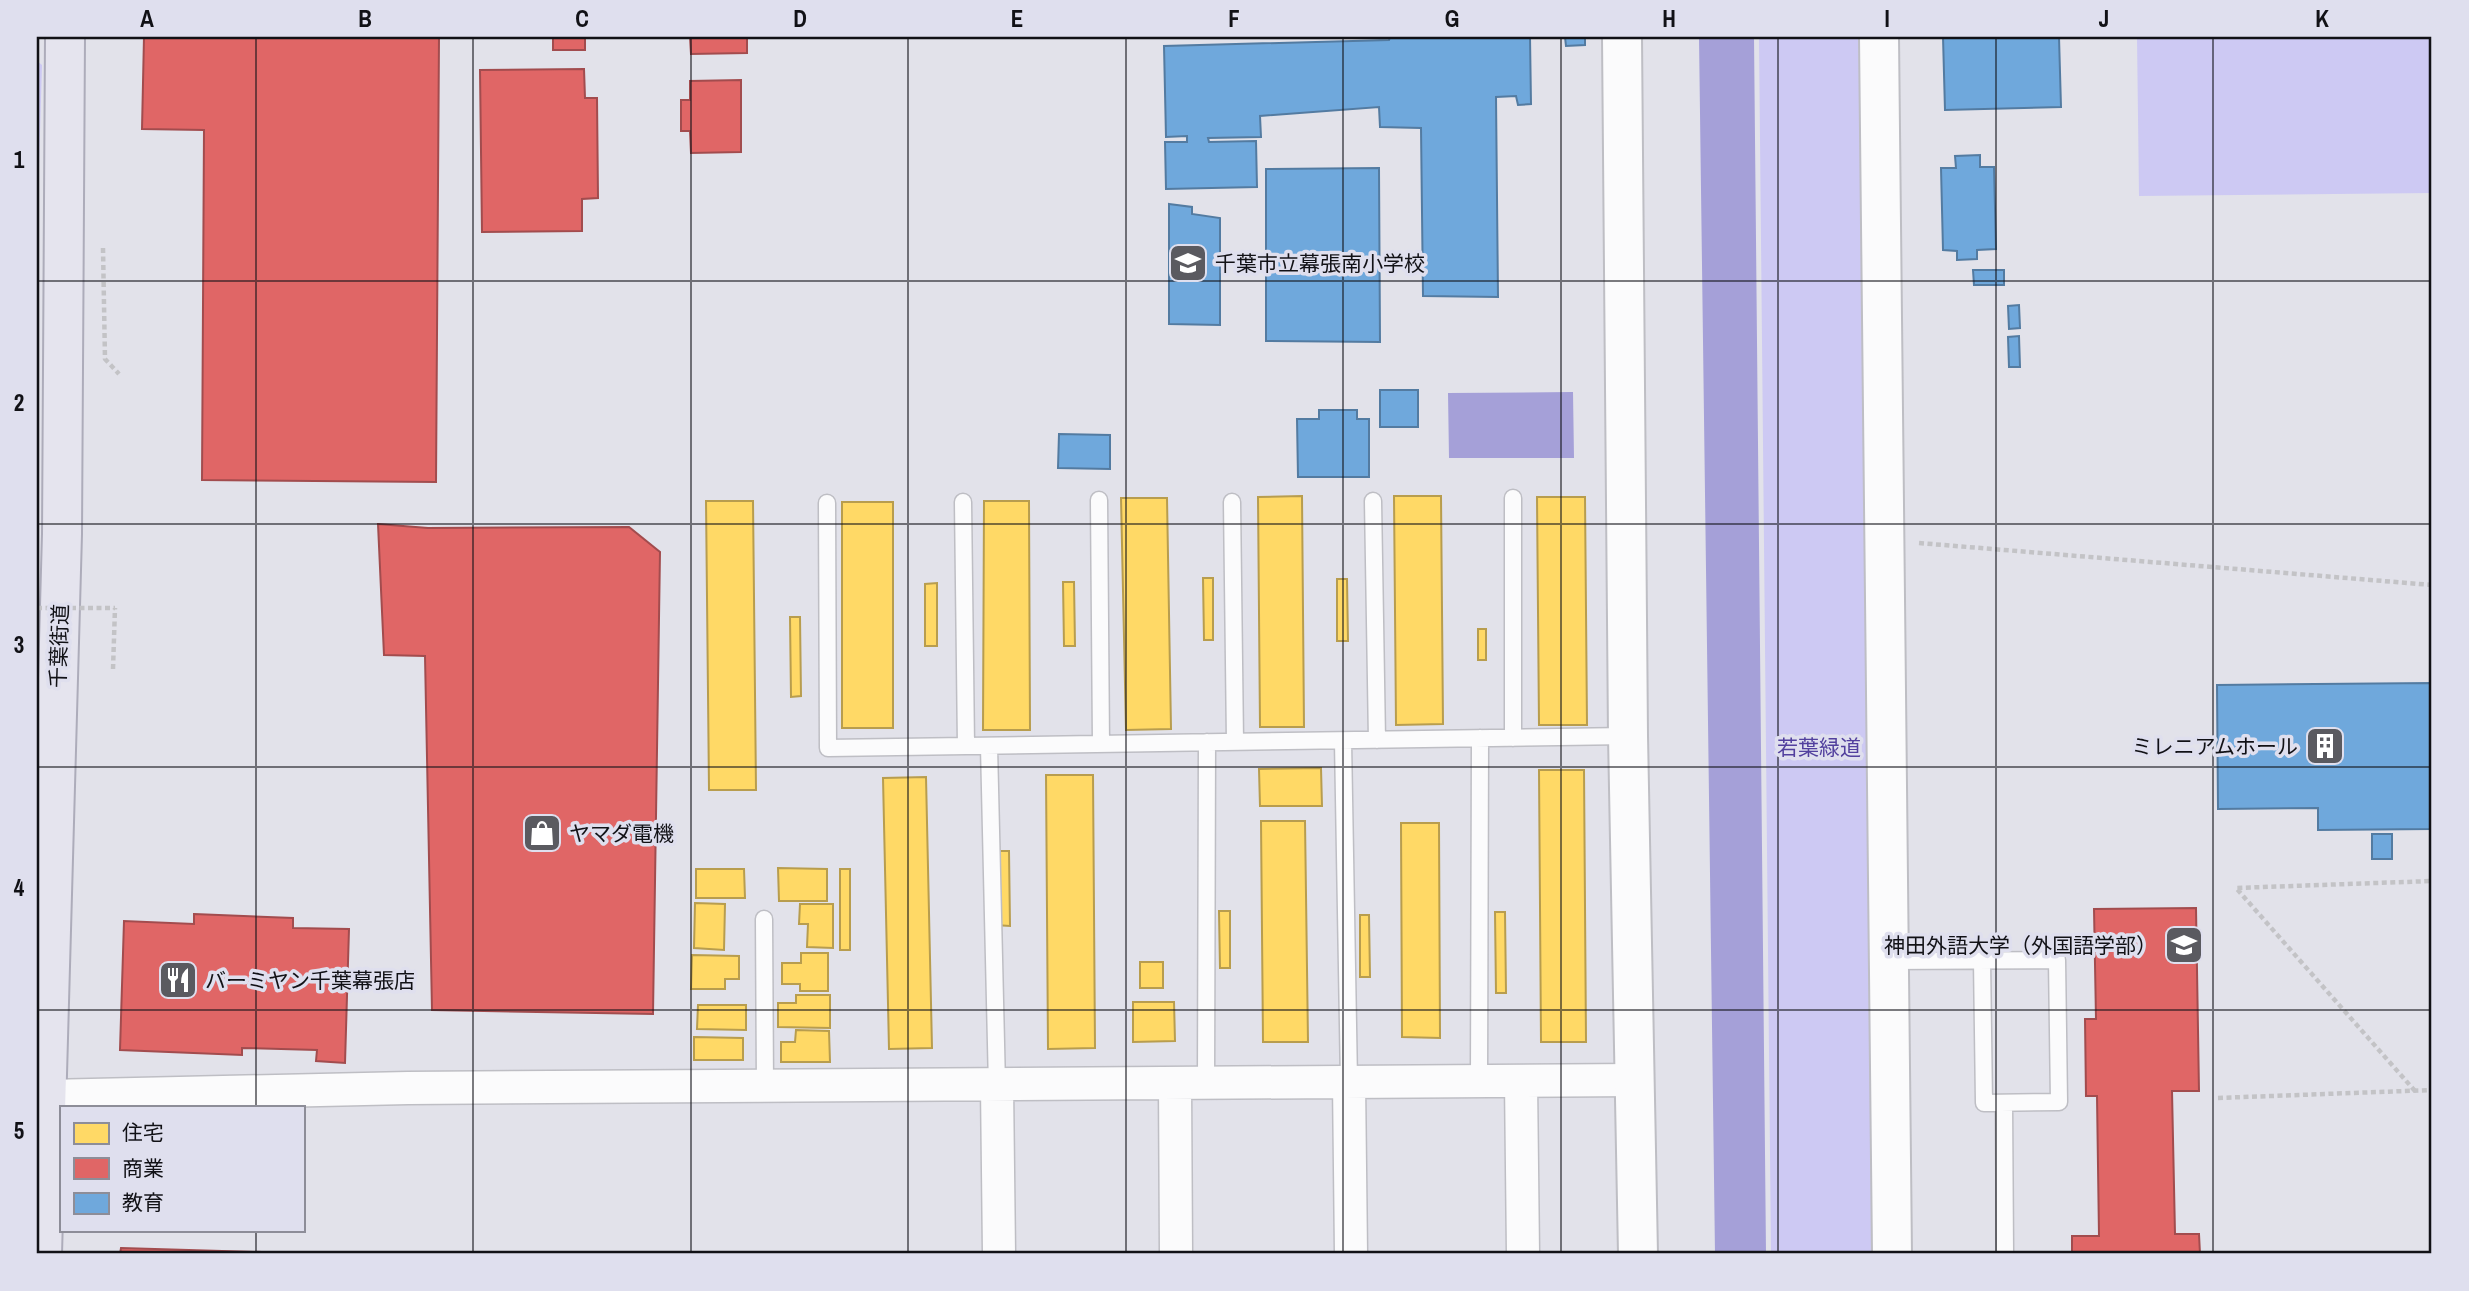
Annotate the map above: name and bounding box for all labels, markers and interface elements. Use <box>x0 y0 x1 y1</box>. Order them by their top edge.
text: A <box>140 3 154 34</box>
text: B <box>358 3 372 34</box>
text: C <box>575 3 589 34</box>
text: D <box>793 3 807 34</box>
text: E <box>1011 3 1023 34</box>
text: F <box>1228 3 1240 34</box>
text: G <box>1445 3 1459 34</box>
text: H <box>1662 3 1676 34</box>
text: I <box>1884 3 1890 34</box>
text: J <box>2099 3 2109 34</box>
text: K <box>2315 3 2329 34</box>
text: 1 <box>14 144 25 175</box>
school or university icon: 千葉市立幕張南小学校 <box>1167 242 1209 284</box>
place label: 千葉市立幕張南小学校 <box>1215 249 1425 278</box>
text: 2 <box>14 387 24 418</box>
street label: 千葉街道 <box>43 604 75 688</box>
text: 3 <box>14 629 24 660</box>
building icon: ミレニアムホール <box>2304 725 2346 767</box>
place label: ミレニアムホール <box>2131 732 2298 761</box>
park label: 若葉緑道 <box>1777 733 1861 762</box>
shop icon: ヤマダ電機 <box>521 812 563 854</box>
place label: ヤマダ電機 <box>569 819 674 848</box>
text: 4 <box>14 872 25 903</box>
school or university icon: 神田外語大学（外国語学部） <box>2163 924 2205 966</box>
place label: 神田外語大学（外国語学部） <box>1884 931 2157 960</box>
restaurant icon: バーミヤン千葉幕張店 <box>157 959 199 1001</box>
place label: バーミヤン千葉幕張店 <box>205 966 415 995</box>
legend <box>60 1106 304 1232</box>
text: 5 <box>14 1115 24 1146</box>
text: 住宅 <box>122 1118 164 1147</box>
text: 商業 <box>122 1154 164 1183</box>
text: 教育 <box>122 1188 164 1217</box>

